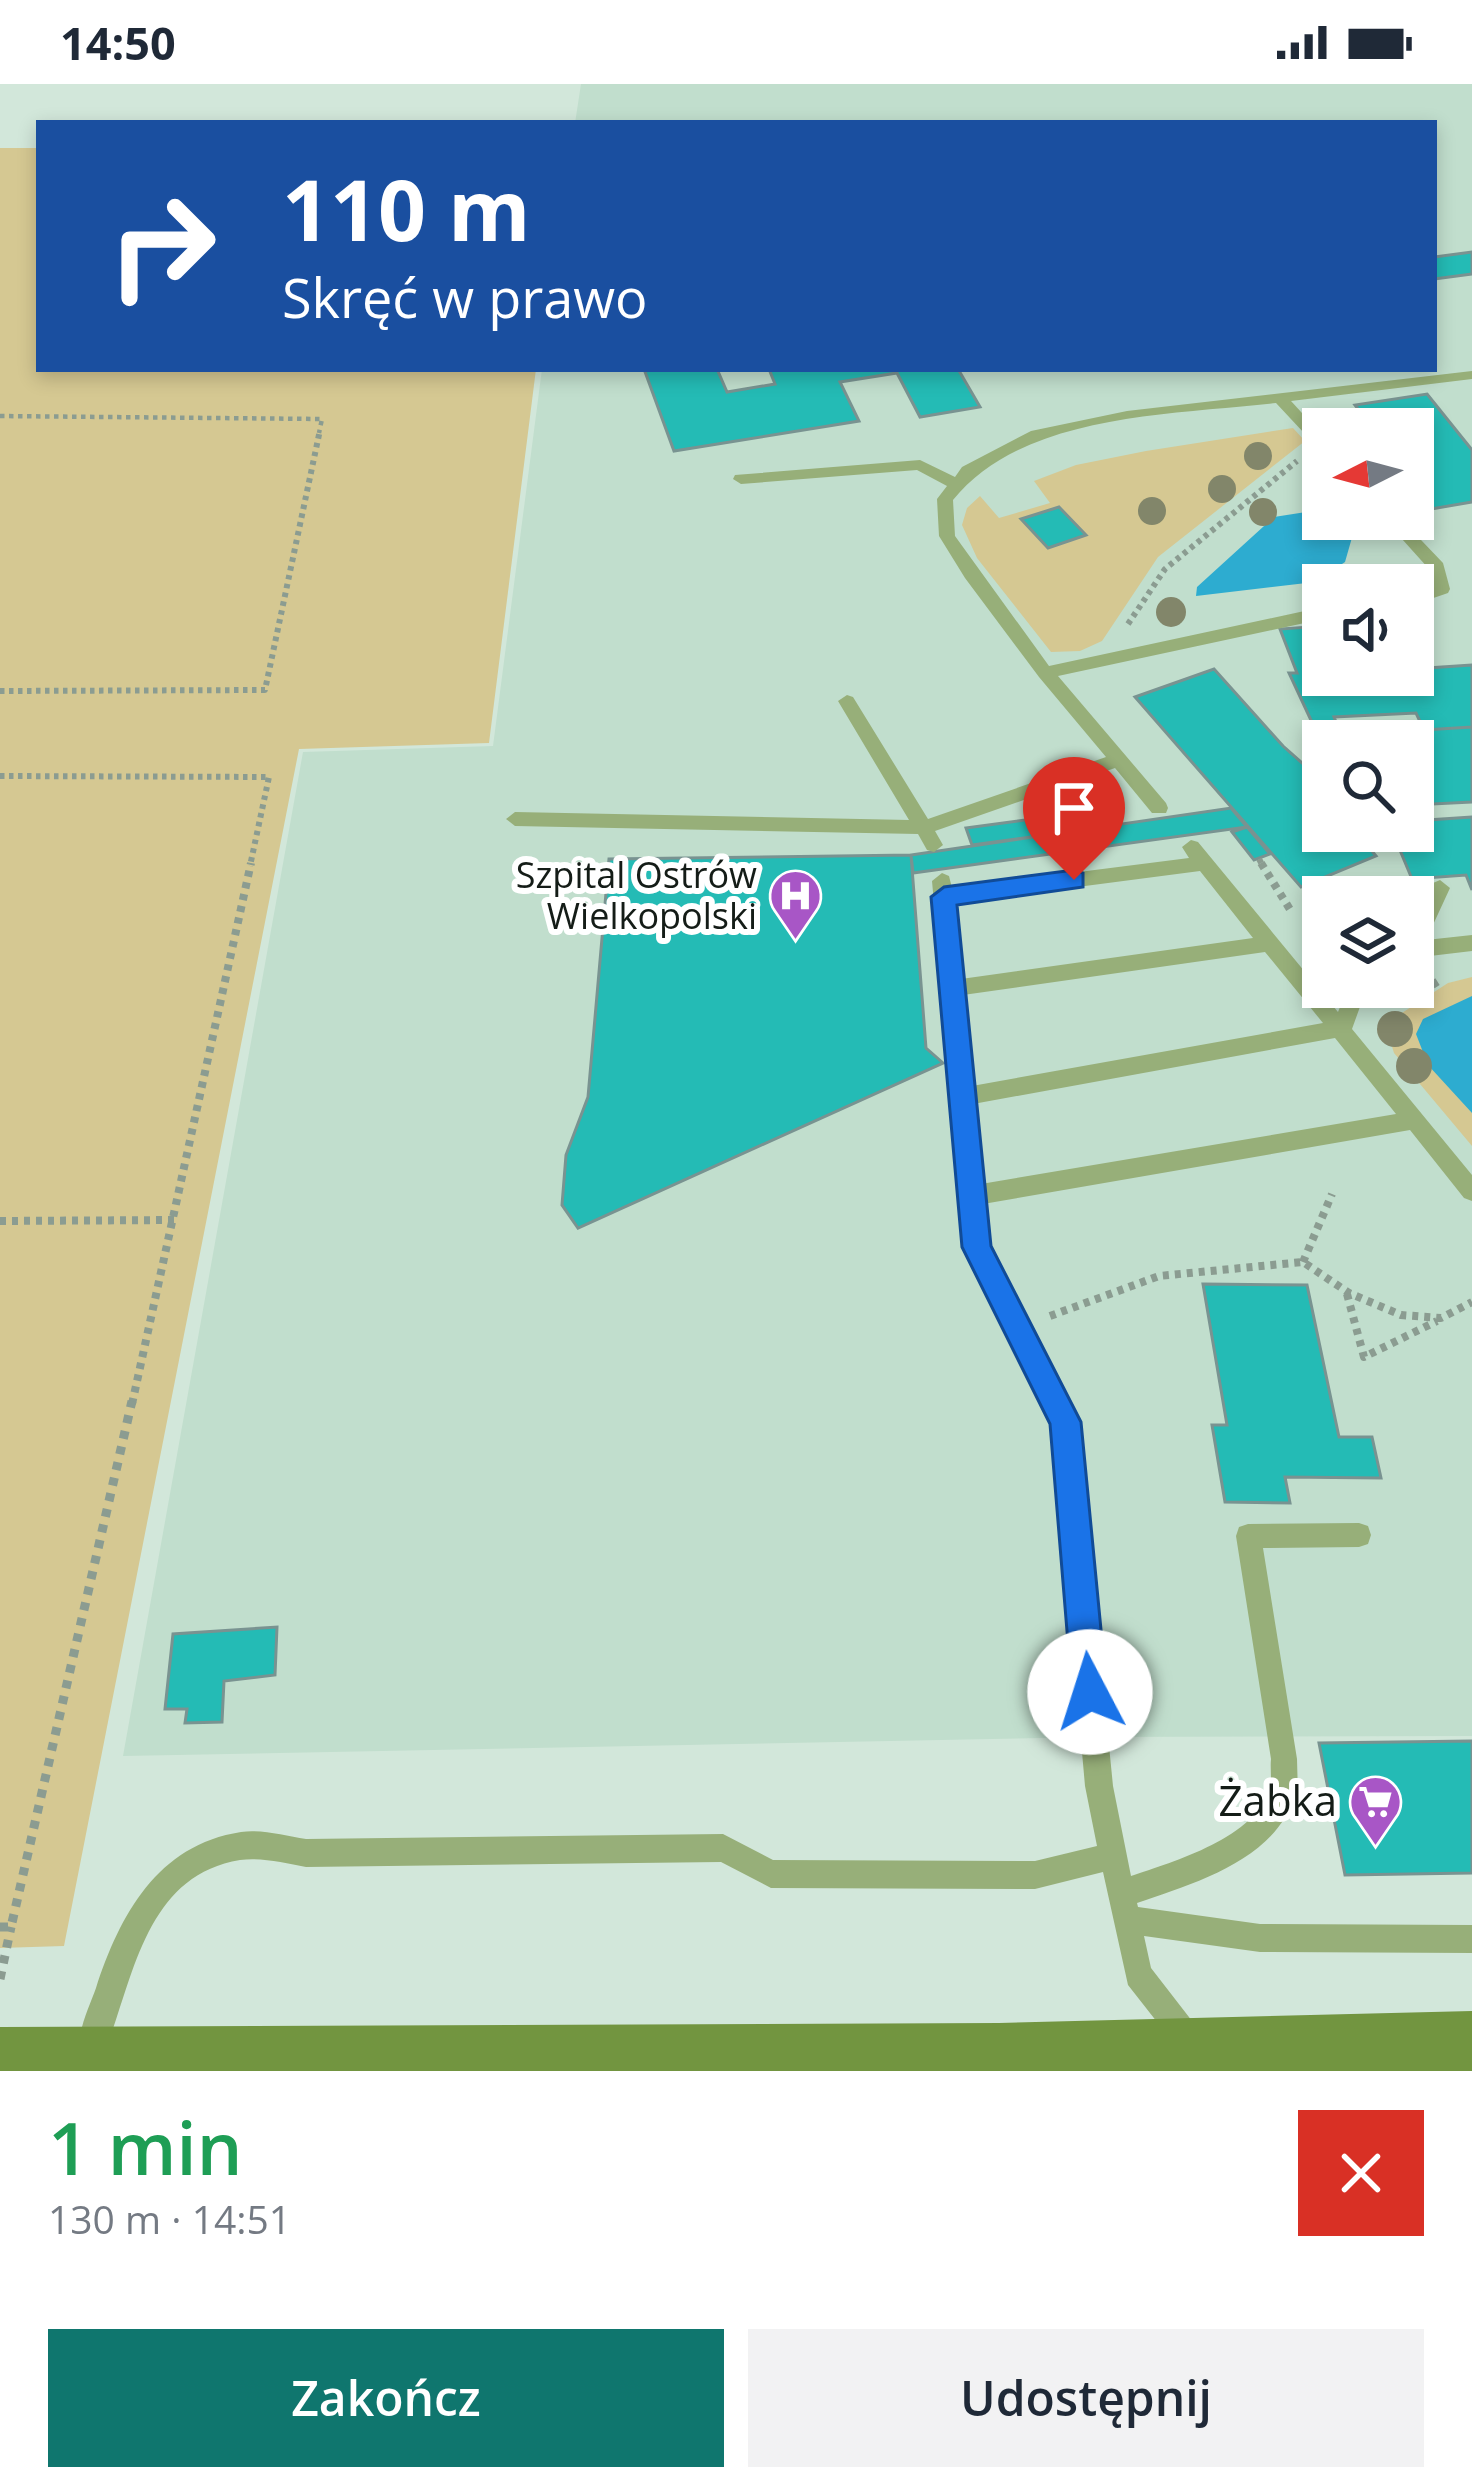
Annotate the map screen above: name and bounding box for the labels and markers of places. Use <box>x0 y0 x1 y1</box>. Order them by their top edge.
pin <box>1023 757 1125 880</box>
place label: Szpital Ostrów Wielkopolski <box>516 850 757 940</box>
hospital icon: Szpital Ostrów Wielkopolski <box>768 868 824 942</box>
place label: Żabka <box>1219 1771 1337 1828</box>
supermarket icon: Żabka <box>1348 1773 1404 1847</box>

